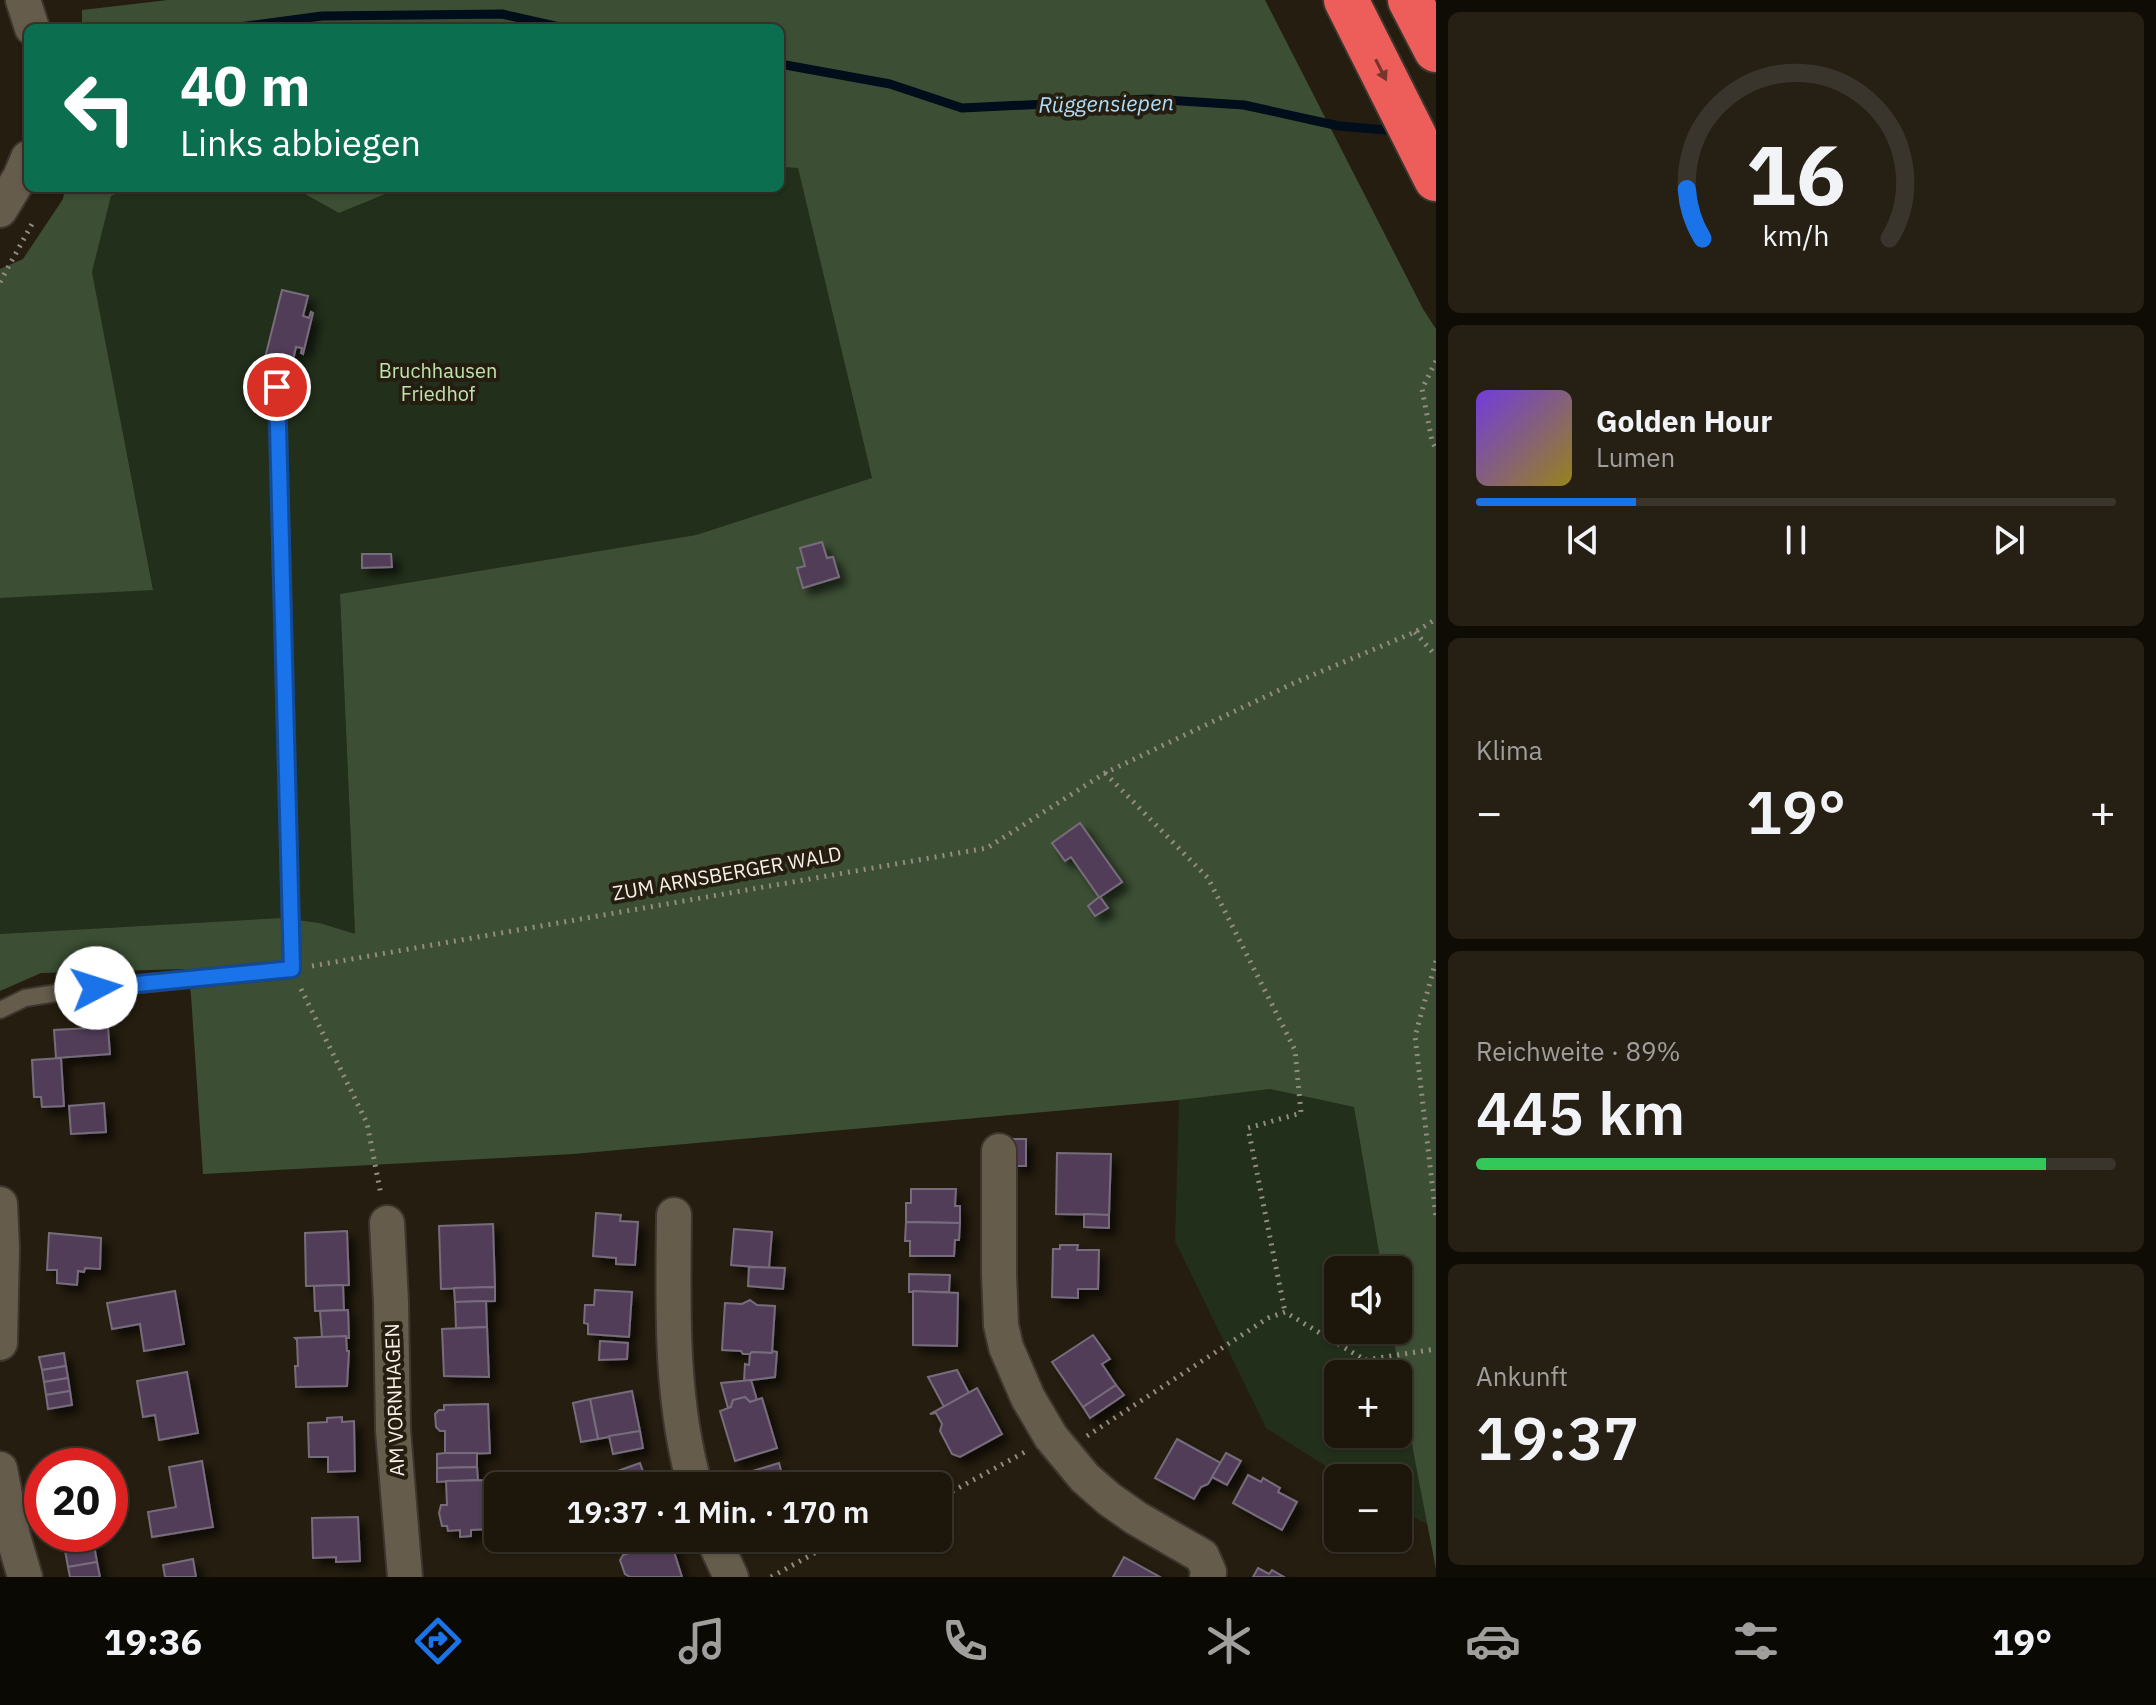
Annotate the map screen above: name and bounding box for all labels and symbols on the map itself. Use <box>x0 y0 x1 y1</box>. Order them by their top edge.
one-way arrow <box>1374 58 1387 81</box>
water label: Rüggensiepen <box>1038 87 1174 119</box>
pin <box>243 353 311 421</box>
park label: Bruchhausen Friedhof <box>379 357 497 407</box>
street label: ZUM ARNSBERGER WALD <box>610 840 844 906</box>
position arrow <box>54 946 138 1030</box>
street label: AM VORNHAGEN <box>378 1323 410 1477</box>
speed limit sign: 20 <box>24 1448 128 1552</box>

